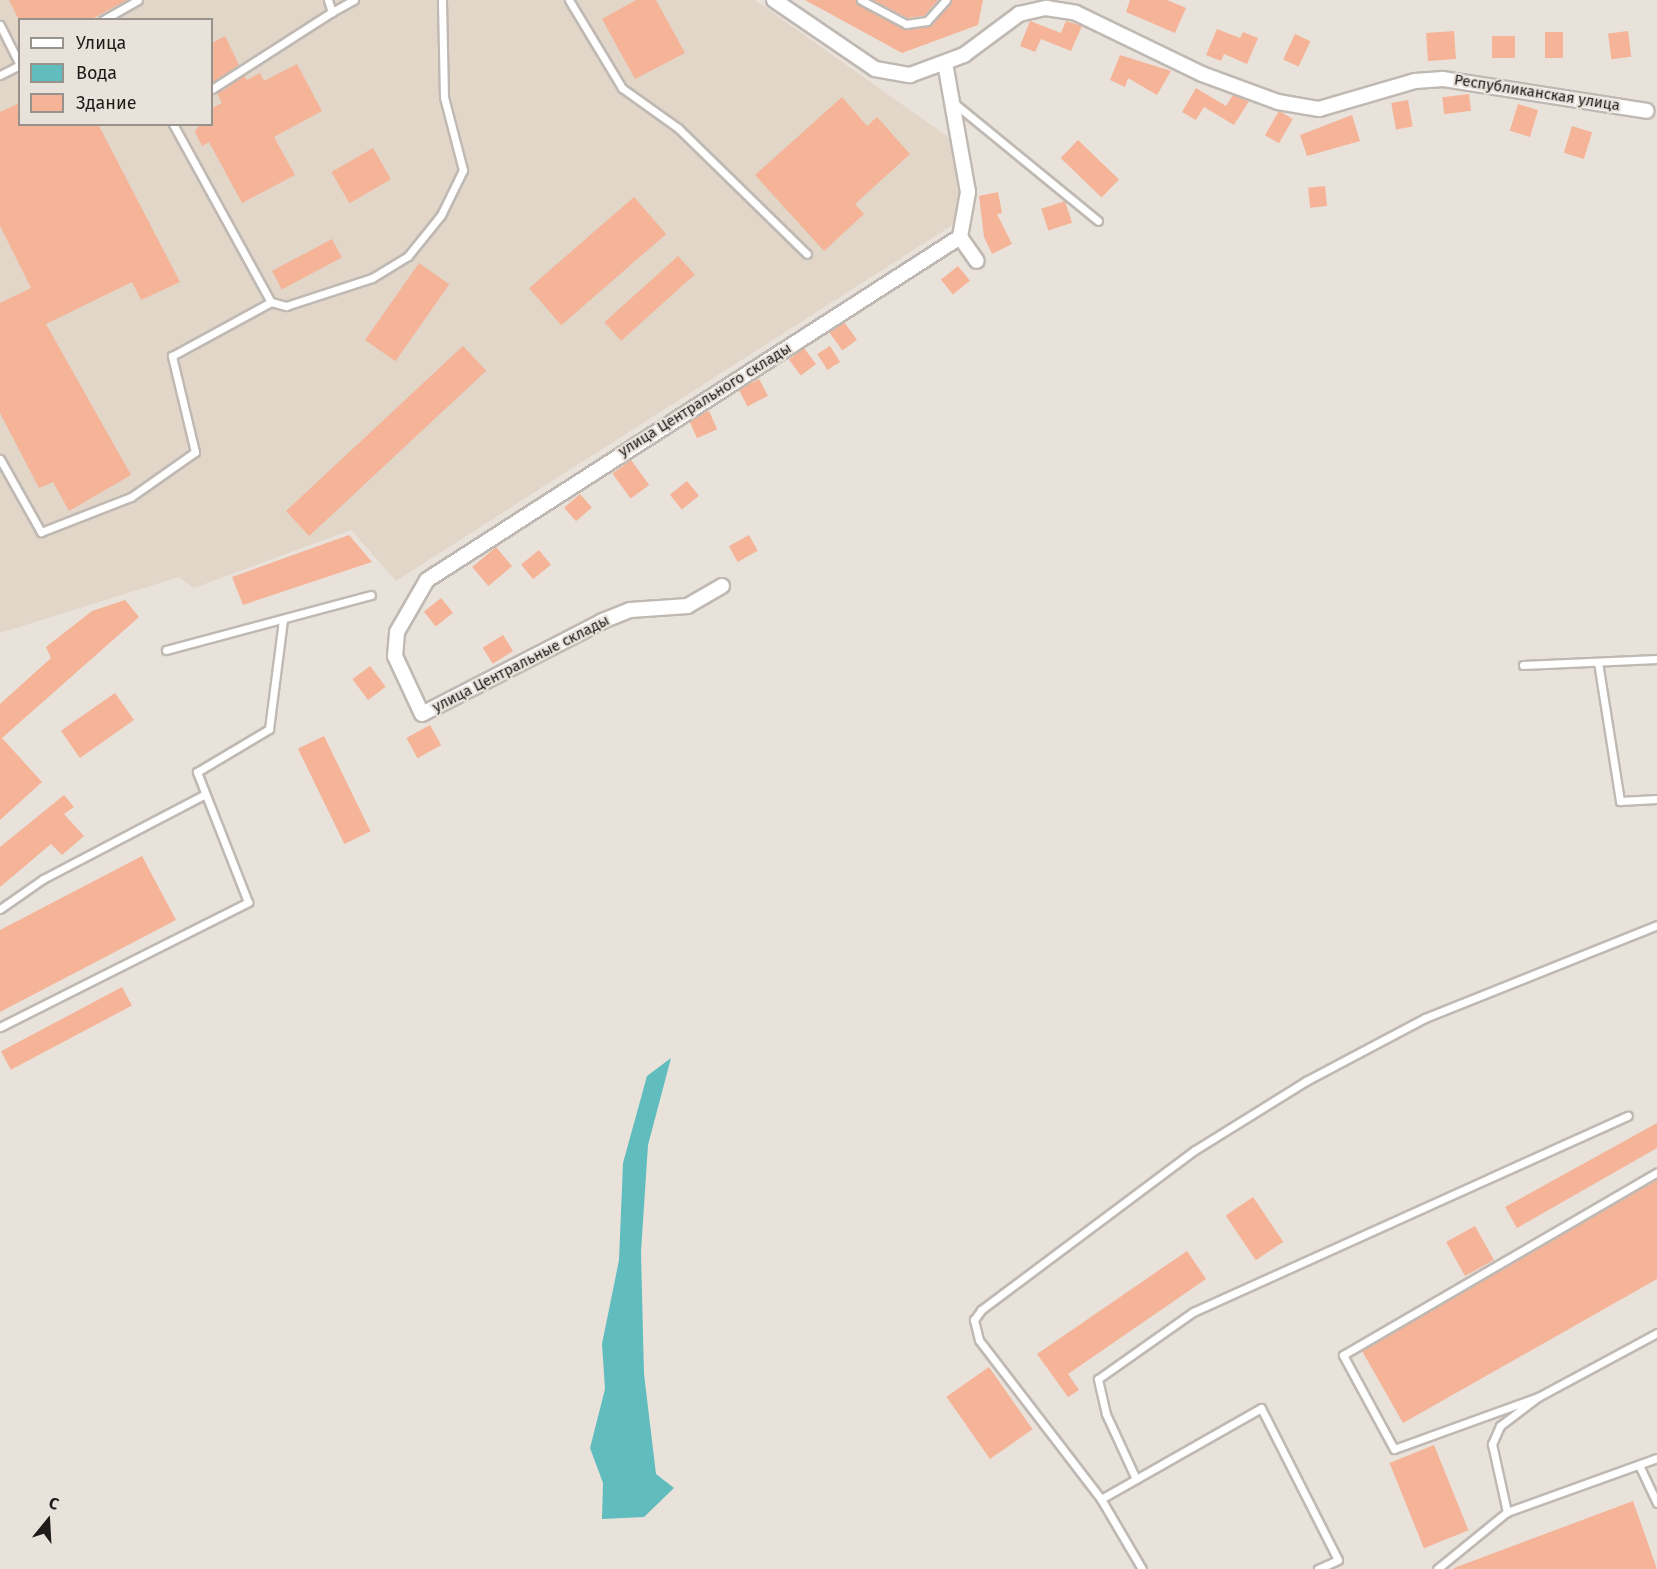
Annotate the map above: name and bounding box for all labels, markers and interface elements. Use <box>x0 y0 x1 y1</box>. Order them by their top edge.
legend <box>18 18 213 126</box>
text: Улица <box>76 32 126 54</box>
text: Вода <box>76 62 117 84</box>
street label: Республиканская улица <box>1453 71 1621 115</box>
text: Здание <box>76 92 137 114</box>
street label: улица Центрального склады <box>615 339 795 461</box>
street label: улица Центральные склады <box>430 611 612 717</box>
north arrow <box>18 1491 78 1551</box>
text: С <box>46 1493 61 1514</box>

